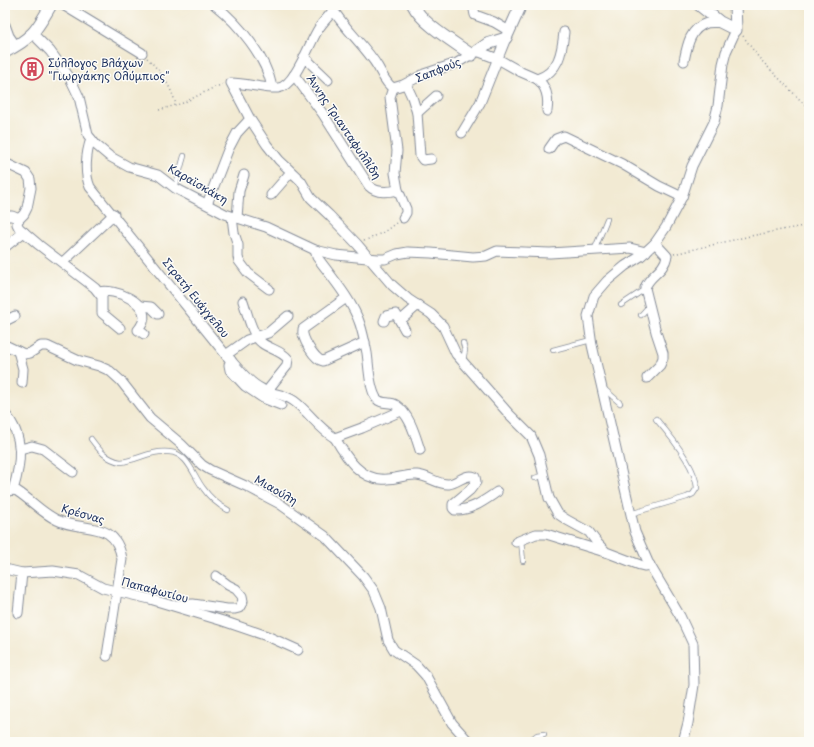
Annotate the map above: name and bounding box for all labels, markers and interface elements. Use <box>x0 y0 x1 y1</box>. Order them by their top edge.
street label: Σαπφούς <box>413 53 463 86</box>
place label: Σύλλογος Βλάχων "Γιωργάκης Ολύμπιος" <box>48 54 170 84</box>
building icon: Σύλλογος Βλάχων "Γιωργάκης Ολύμπιος" <box>19 56 45 82</box>
street label: Άννης Τριανταφυλλίδη <box>303 71 386 182</box>
street label: Καραϊσκάκη <box>165 159 232 208</box>
street label: Στρατή Ευάγγελου <box>159 254 234 341</box>
street label: Μιαούλη <box>252 470 301 509</box>
street label: Κρέσνας <box>59 499 107 528</box>
street label: Παπαφωτίου <box>120 572 191 607</box>

